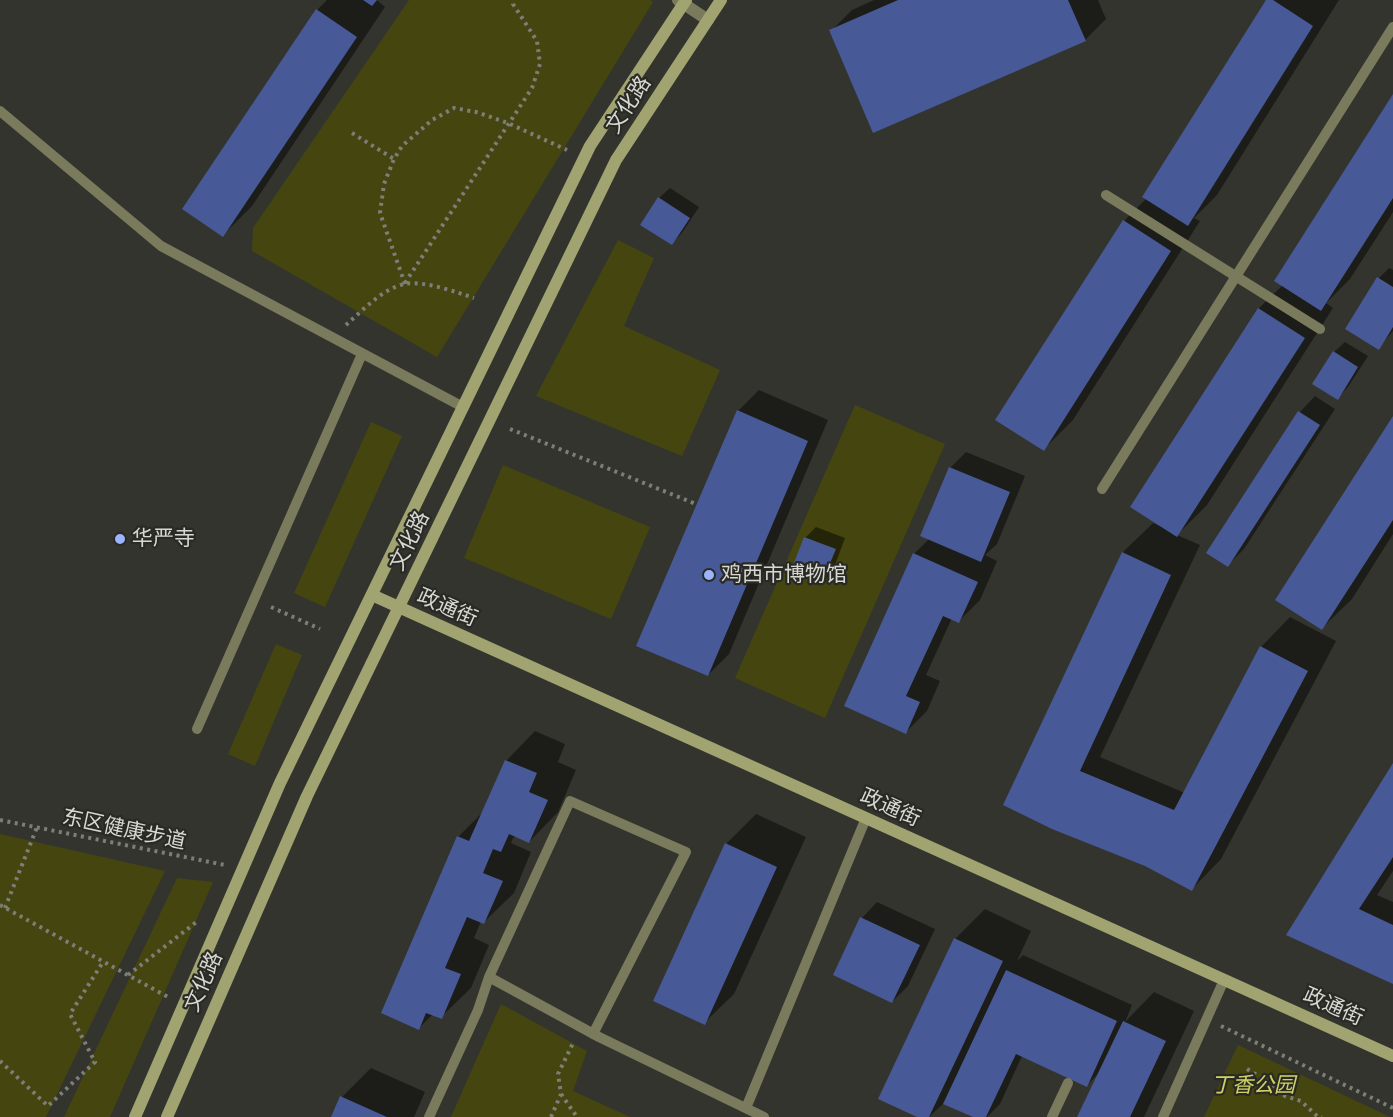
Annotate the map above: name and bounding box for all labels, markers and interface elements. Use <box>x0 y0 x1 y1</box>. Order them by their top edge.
street label: 文化路 <box>601 72 657 138</box>
street label: 文化路 <box>385 507 435 575</box>
place label: 华严寺 <box>132 526 195 552</box>
marker: 华严寺 <box>113 532 127 546</box>
place label: 鸡西市博物馆 <box>721 562 847 588</box>
marker: 鸡西市博物馆 <box>702 568 716 582</box>
street label: 政通街 <box>413 584 481 632</box>
street label: 政通街 <box>856 784 924 832</box>
street label: 东区健康步道 <box>60 805 188 855</box>
street label: 文化路 <box>180 948 228 1016</box>
street label: 政通街 <box>1299 983 1367 1031</box>
park label: 丁香公园 <box>1211 1073 1295 1099</box>

